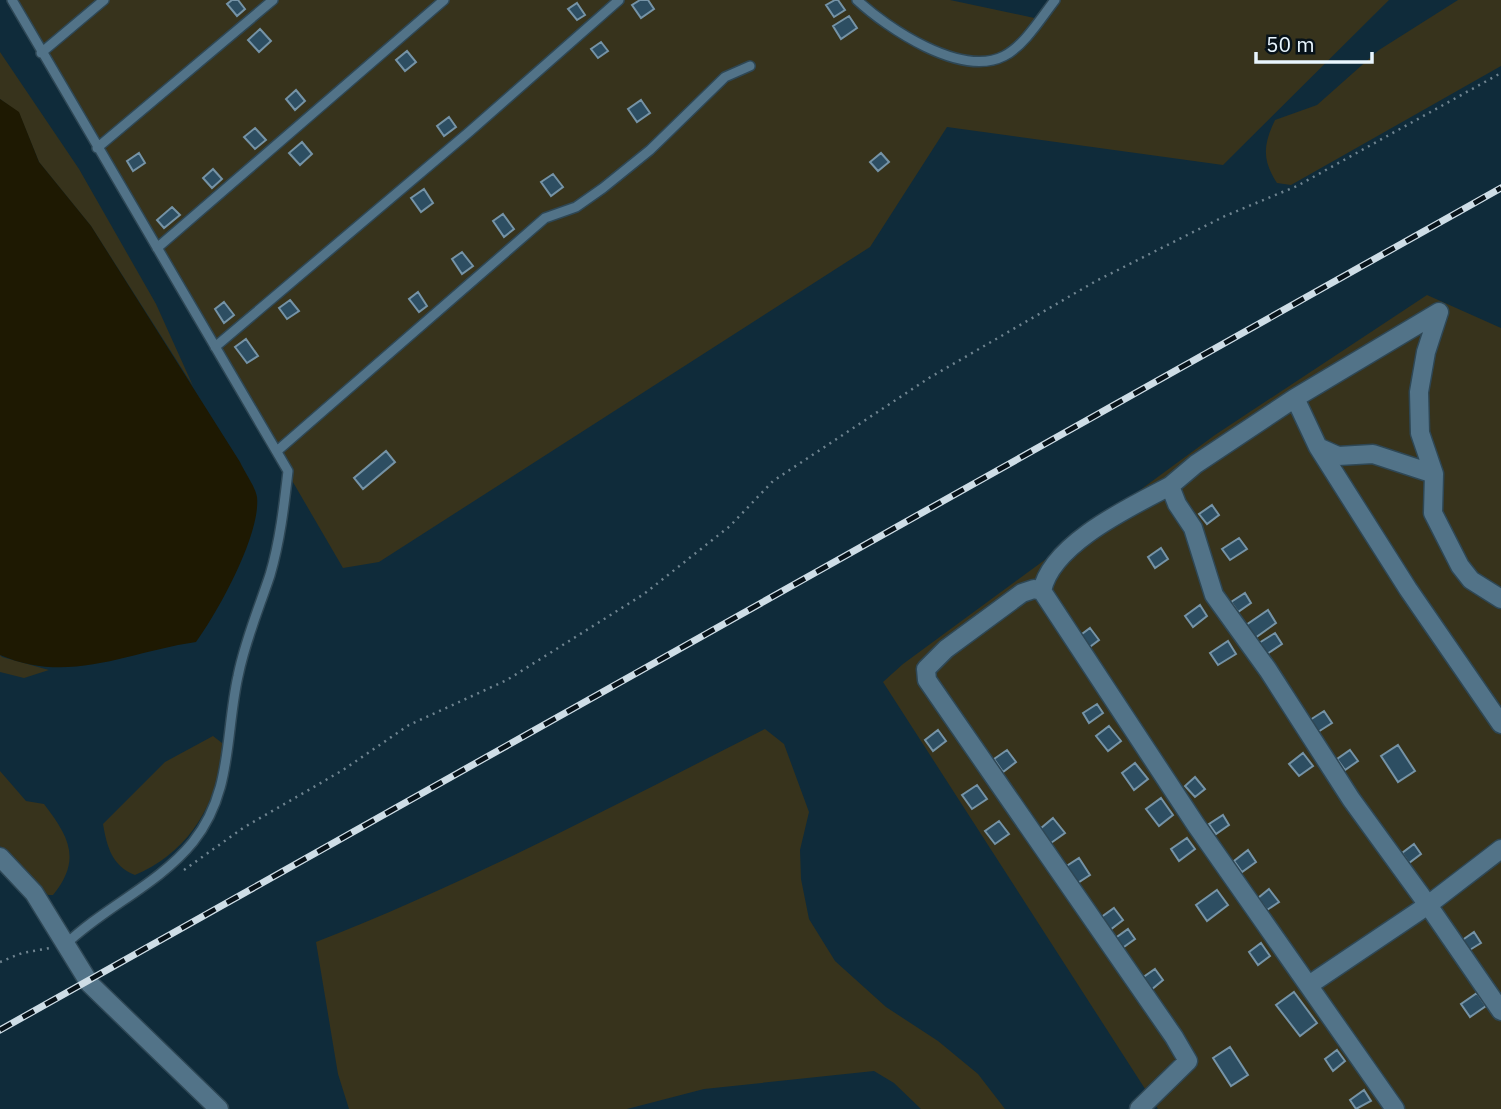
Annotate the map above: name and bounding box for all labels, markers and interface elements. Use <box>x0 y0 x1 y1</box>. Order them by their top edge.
scale bar <box>1256 21 1372 65</box>
text: 50 m <box>1266 30 1315 58</box>

